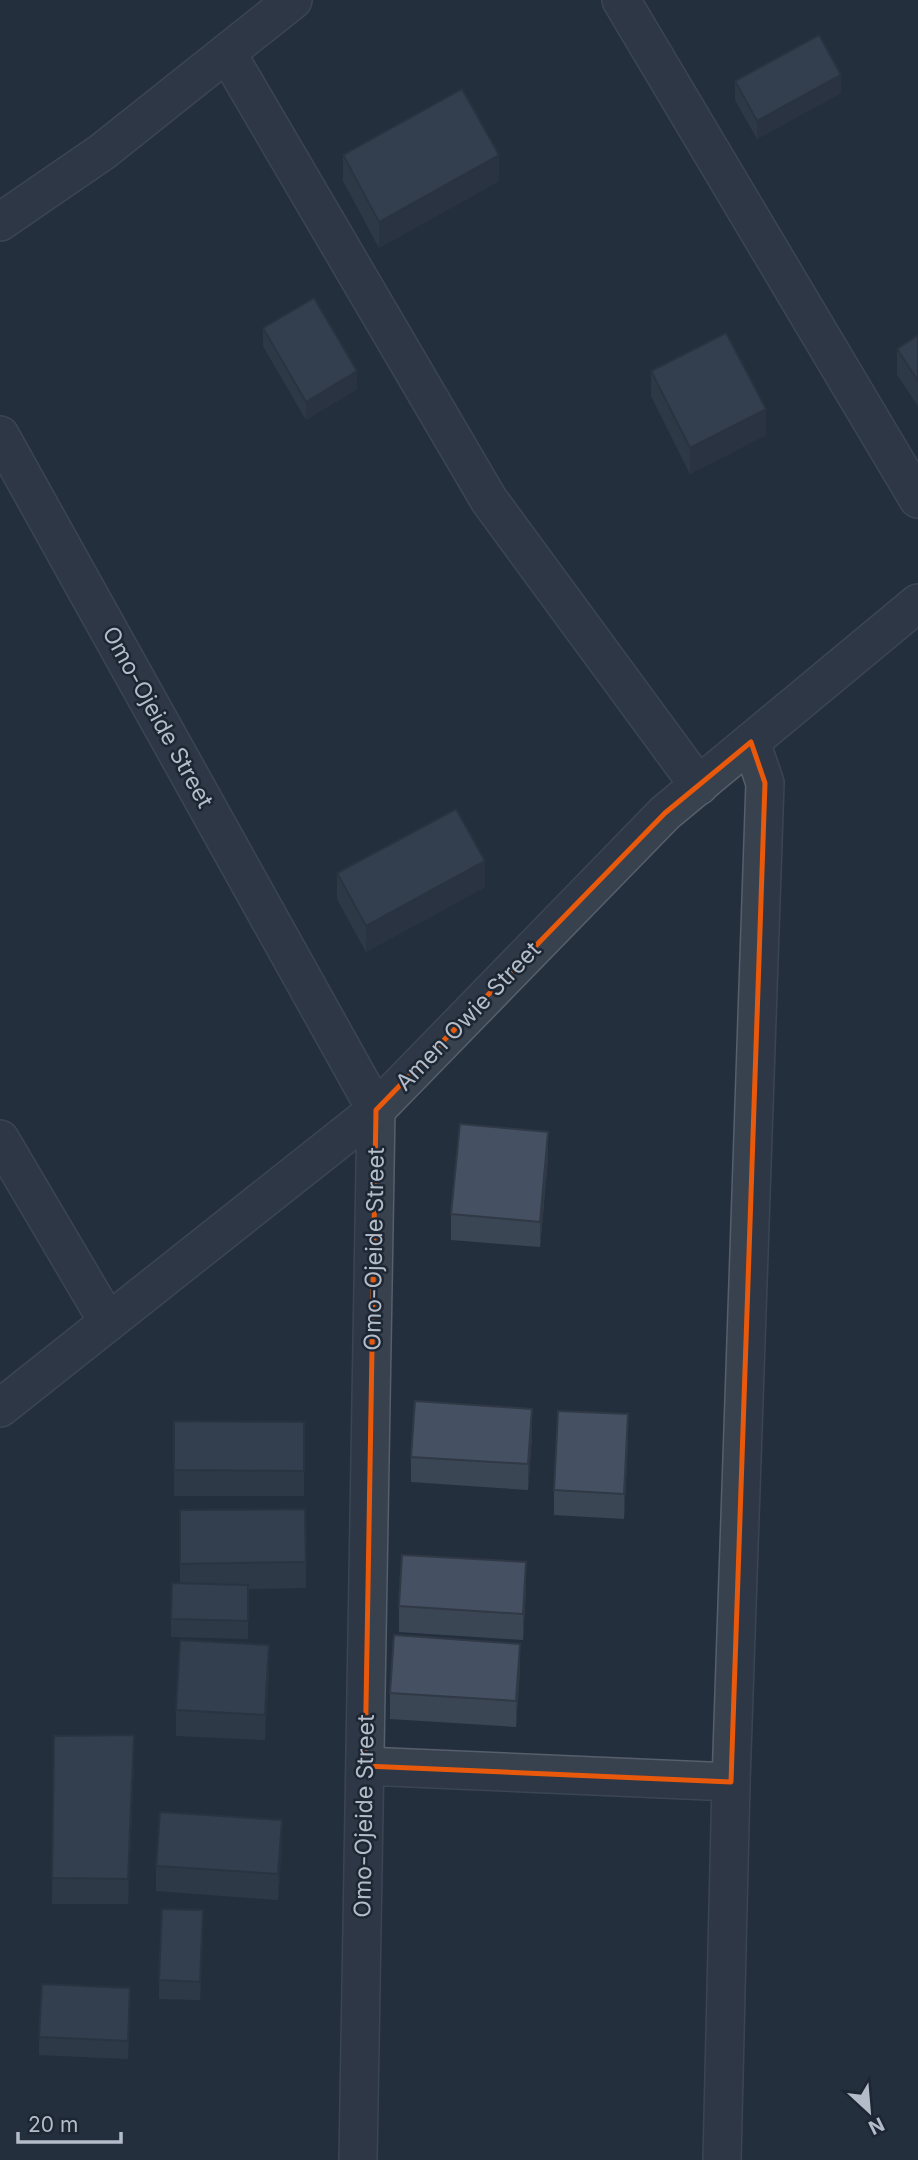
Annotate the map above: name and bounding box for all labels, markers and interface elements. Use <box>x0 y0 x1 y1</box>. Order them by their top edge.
street label: Omo-Ojeide Street <box>97 621 220 813</box>
street label: Amen Owie Street <box>390 935 547 1096</box>
street label: Omo-Ojeide Street <box>358 1147 390 1351</box>
street label: Omo-Ojeide Street <box>348 1714 380 1918</box>
north arrow <box>834 2076 904 2146</box>
scale bar <box>18 2100 121 2144</box>
text: 20 m <box>28 2112 78 2137</box>
text: N <box>865 2112 888 2139</box>

